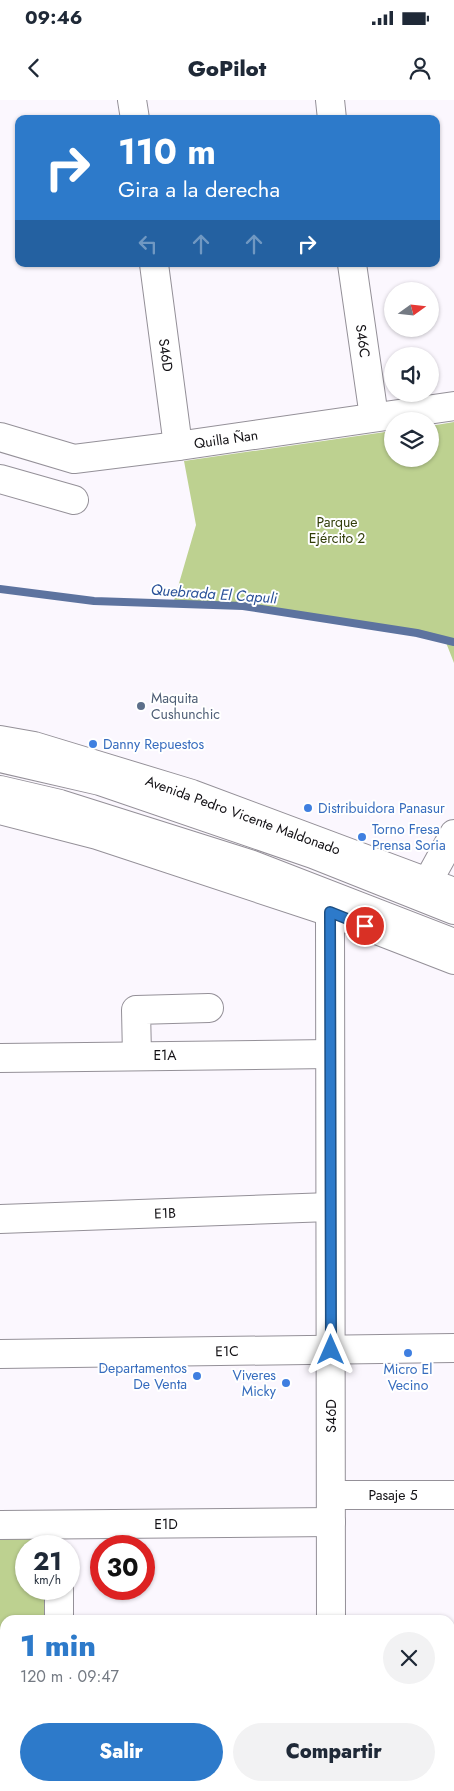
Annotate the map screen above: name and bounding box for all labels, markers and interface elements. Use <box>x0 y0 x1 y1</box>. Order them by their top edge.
text: 09:46 <box>25 4 82 31</box>
text: GoPilot <box>188 52 266 84</box>
icon: back <box>20 54 48 82</box>
icon: person <box>406 54 434 82</box>
text: 110 m <box>118 127 216 177</box>
icon: right <box>35 135 100 200</box>
text: Gira a la derecha <box>118 173 280 205</box>
icon: left <box>134 230 162 258</box>
icon: ahead <box>187 230 215 258</box>
icon: ahead <box>240 230 268 258</box>
icon: right <box>293 230 321 258</box>
north arrow <box>384 282 439 338</box>
map controls <box>384 282 439 467</box>
street label: S46C <box>351 323 375 359</box>
street label: S46D <box>154 337 178 373</box>
button: sound <box>384 347 439 402</box>
button: layers <box>384 412 439 467</box>
street label: Quilla Ñan <box>193 425 259 453</box>
park label: Parque Ejército 2 <box>309 512 365 548</box>
water label: Quebrada El Capuli <box>150 579 278 609</box>
place label: Maquita Cushunchic <box>151 688 220 724</box>
marker: Maquita Cushunchic <box>135 700 147 712</box>
place label: Danny Repuestos <box>103 734 204 754</box>
marker: Danny Repuestos <box>87 738 99 750</box>
street label: Avenida Pedro Vicente Maldonado <box>143 770 344 860</box>
place label: Distribuidora Panasur <box>318 798 445 818</box>
marker: Distribuidora Panasur <box>302 802 314 814</box>
place label: Torno Fresa Prensa Soria <box>372 819 446 855</box>
marker: Torno Fresa Prensa Soria <box>356 831 368 843</box>
pin <box>344 905 386 947</box>
icon: arrive <box>351 912 379 940</box>
street label: E1A <box>153 1045 177 1065</box>
street label: E1B <box>154 1203 176 1223</box>
position arrow <box>304 1323 356 1375</box>
street label: E1C <box>215 1341 239 1361</box>
marker: Micro El Vecino <box>402 1347 414 1359</box>
place label: Departamentos De Venta <box>99 1358 187 1394</box>
place label: Micro El Vecino <box>383 1359 433 1395</box>
place label: Viveres Micky <box>233 1365 277 1401</box>
marker: Departamentos De Venta <box>191 1370 203 1382</box>
marker: Viveres Micky <box>280 1377 292 1389</box>
street label: S46D <box>321 1399 341 1433</box>
street label: Pasaje 5 <box>368 1485 418 1505</box>
street label: E1D <box>154 1514 178 1534</box>
speed limit sign: 30 <box>90 1535 155 1600</box>
text: 21 <box>33 1543 62 1579</box>
text: km/h <box>34 1571 61 1589</box>
text: 1 min <box>20 1624 96 1667</box>
button: close <box>383 1632 435 1684</box>
text: 120 m · 09:47 <box>20 1665 119 1688</box>
button: Salir <box>20 1723 223 1781</box>
button: Compartir <box>233 1723 435 1781</box>

